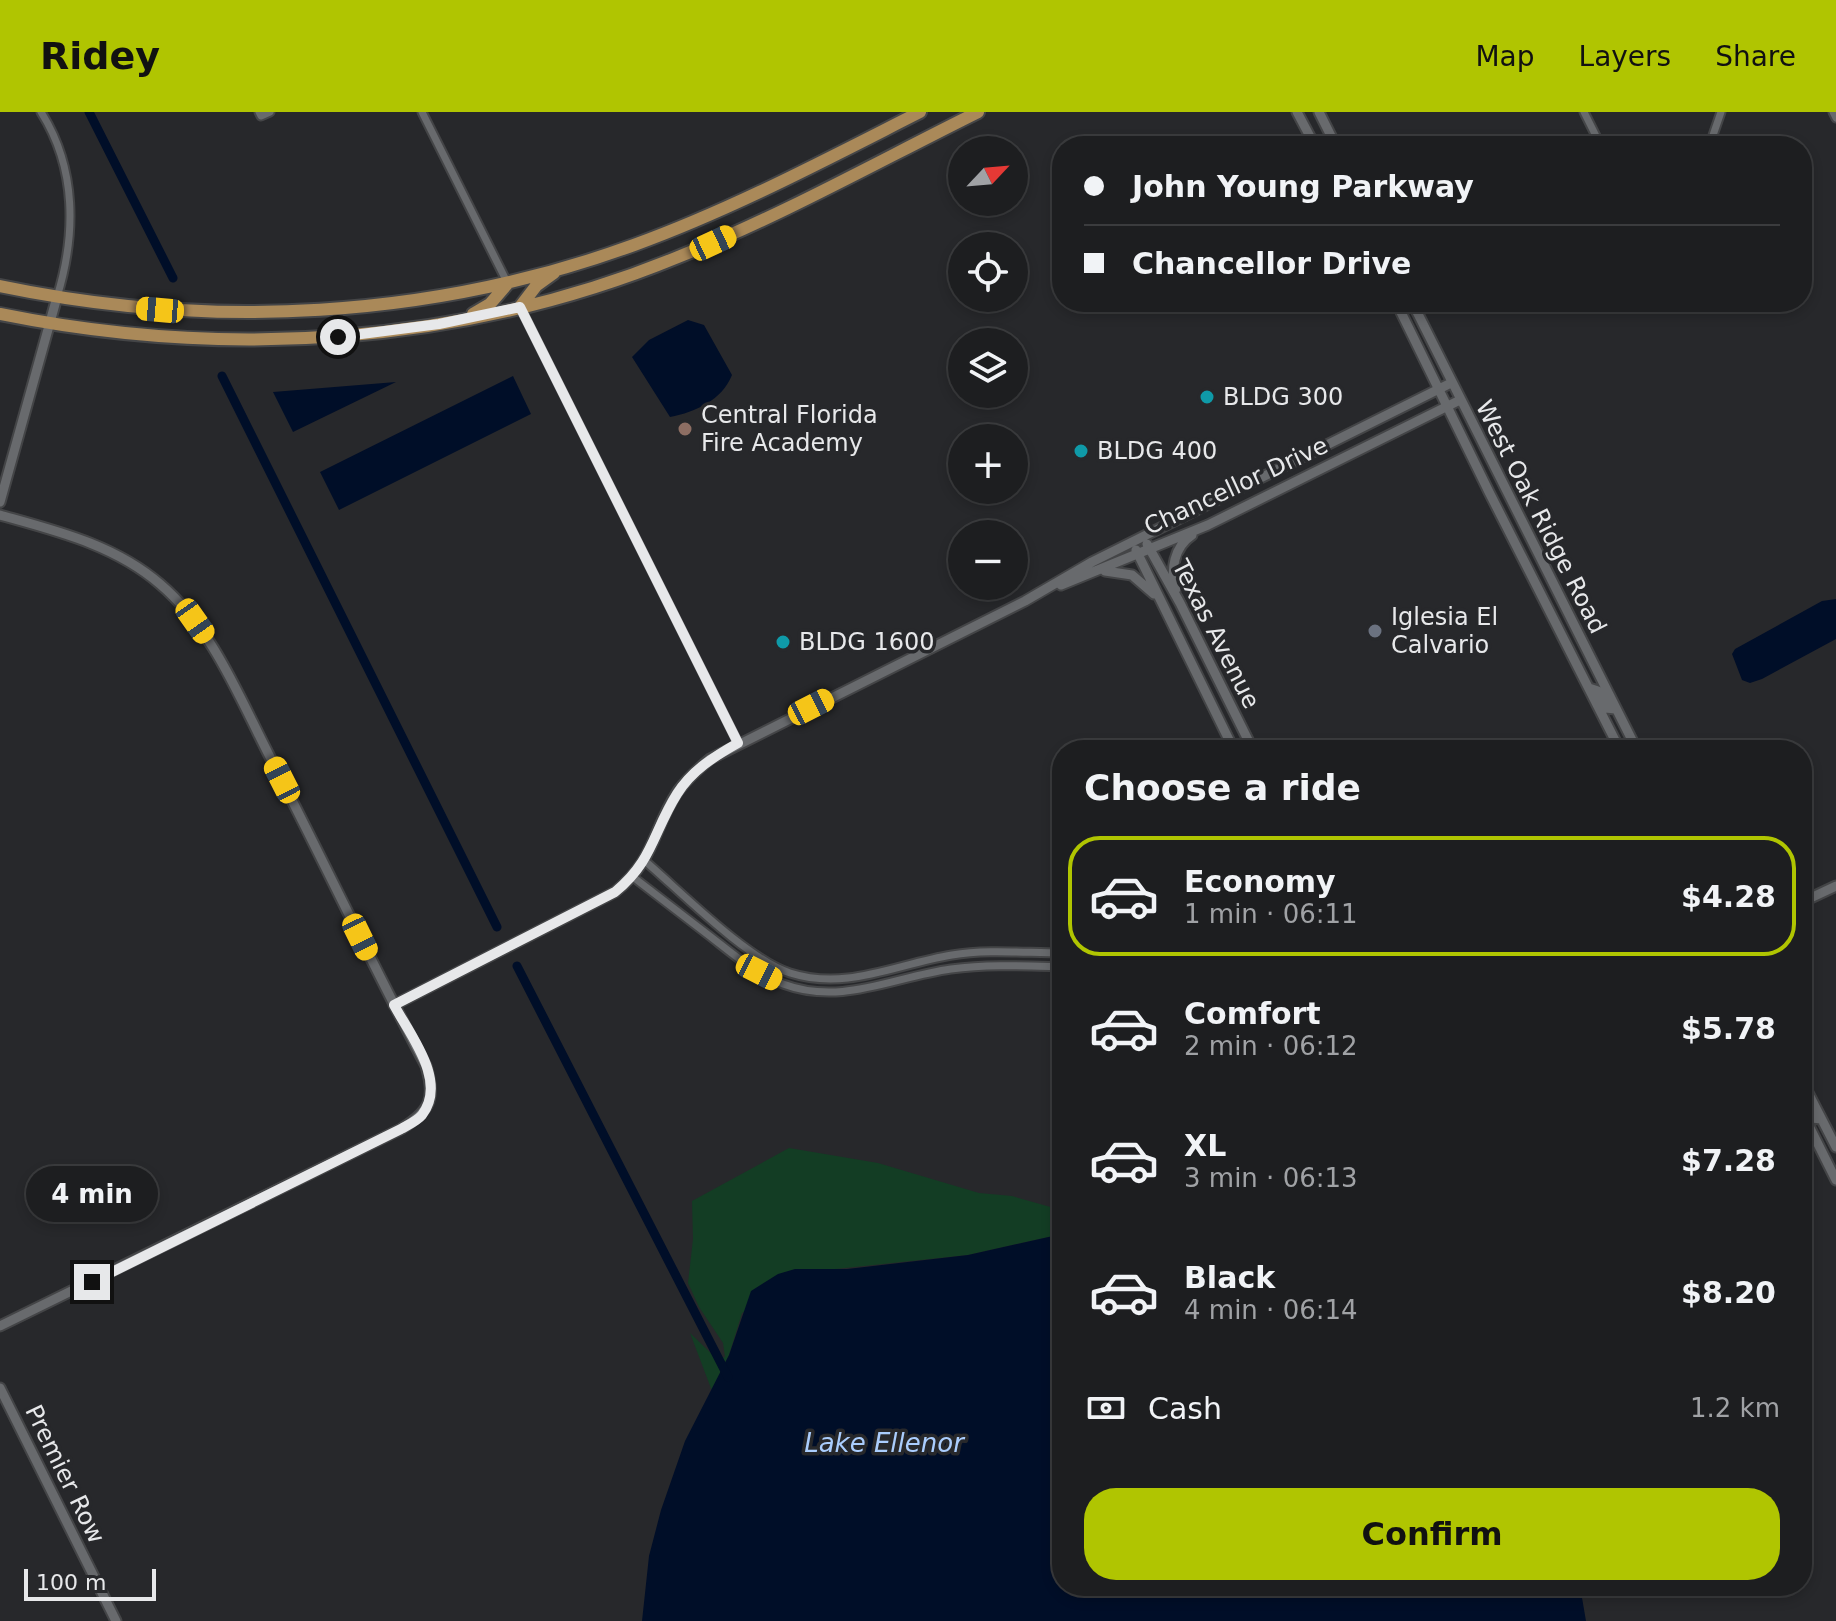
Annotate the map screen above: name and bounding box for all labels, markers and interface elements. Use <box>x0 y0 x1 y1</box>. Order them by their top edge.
text: Ridey <box>40 34 160 78</box>
text: Map <box>1475 40 1535 73</box>
text: Layers <box>1579 40 1671 73</box>
text: Share <box>1715 40 1796 73</box>
north arrow <box>948 136 1028 216</box>
map controls <box>948 136 1028 600</box>
text: John Young Parkway <box>1132 169 1474 204</box>
car <box>686 222 740 264</box>
button: locate <box>948 232 1028 312</box>
text: Chancellor Drive <box>1132 246 1411 281</box>
car <box>135 296 185 324</box>
route start <box>320 319 356 355</box>
button: layers <box>948 328 1028 408</box>
place label: BLDG 300 <box>1223 383 1343 411</box>
marker: BLDG 300 <box>1198 388 1216 406</box>
street label: West Oak Ridge Road <box>1470 396 1612 638</box>
place label: Central Florida Fire Academy <box>701 401 878 457</box>
marker: Central Florida Fire Academy <box>676 420 694 438</box>
button: + <box>948 424 1028 504</box>
street label: Chancellor Drive <box>1140 431 1332 541</box>
place label: BLDG 400 <box>1097 437 1217 465</box>
marker: BLDG 400 <box>1072 442 1090 460</box>
button: − <box>948 520 1028 600</box>
street label: Texas Avenue <box>1166 554 1266 713</box>
car <box>171 594 219 648</box>
place label: Iglesia El Calvario <box>1391 603 1498 659</box>
marker: Iglesia El Calvario <box>1366 622 1384 640</box>
place label: BLDG 1600 <box>799 628 935 656</box>
marker: BLDG 1600 <box>774 633 792 651</box>
car <box>784 685 838 729</box>
car <box>260 753 304 807</box>
text: Choose a ride <box>1084 767 1361 808</box>
icon: car <box>1088 860 1160 932</box>
text: Economy <box>1184 864 1336 899</box>
text: $4.28 <box>1681 879 1776 914</box>
text: 1 min · 06:11 <box>1184 899 1358 929</box>
car <box>339 910 381 964</box>
car <box>732 950 786 994</box>
icon: car <box>1088 992 1160 1064</box>
text: Comfort <box>1184 996 1321 1031</box>
text: $5.78 <box>1681 1011 1776 1046</box>
text: 2 min · 06:12 <box>1184 1031 1358 1061</box>
icon: car <box>1088 1124 1160 1196</box>
text: XL <box>1184 1128 1226 1163</box>
text: $7.28 <box>1681 1143 1776 1178</box>
text: 3 min · 06:13 <box>1184 1163 1358 1193</box>
callout: 4 min <box>26 1166 158 1222</box>
text: 4 min <box>51 1179 133 1209</box>
icon: car <box>1088 1256 1160 1328</box>
text: Black <box>1184 1260 1275 1295</box>
route end <box>74 1264 110 1300</box>
text: $8.20 <box>1681 1275 1776 1310</box>
text: 4 min · 06:14 <box>1184 1295 1358 1325</box>
icon: cash <box>1084 1386 1128 1430</box>
text: Cash <box>1148 1391 1222 1426</box>
text: 1.2 km <box>1690 1393 1780 1423</box>
street label: Premier Row <box>19 1400 111 1548</box>
water label: Lake Ellenor <box>804 1428 966 1458</box>
button: Confirm <box>1084 1488 1780 1580</box>
scale bar <box>24 1565 156 1601</box>
text: 100 m <box>36 1570 106 1595</box>

